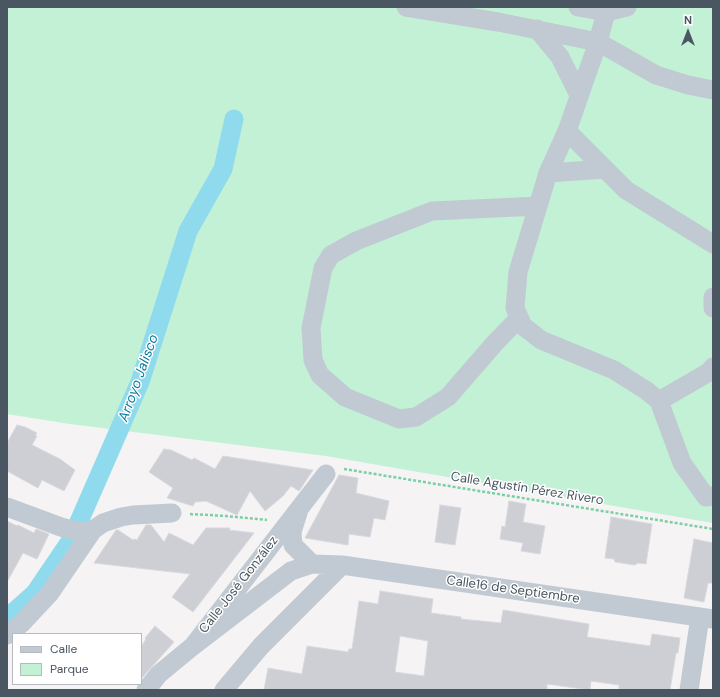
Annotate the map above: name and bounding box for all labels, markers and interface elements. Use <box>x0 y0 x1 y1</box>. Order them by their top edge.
north arrow <box>668 12 708 52</box>
text: N <box>684 13 692 27</box>
water label: Arroyo Jalisco <box>115 332 163 424</box>
street label: Calle Agustín Pérez Rivero <box>450 469 604 509</box>
street label: Calle José González <box>196 533 282 637</box>
street label: Calle16 de Septiembre <box>445 573 581 607</box>
legend <box>12 633 142 685</box>
text: Calle <box>50 641 77 657</box>
text: Parque <box>50 661 89 677</box>

